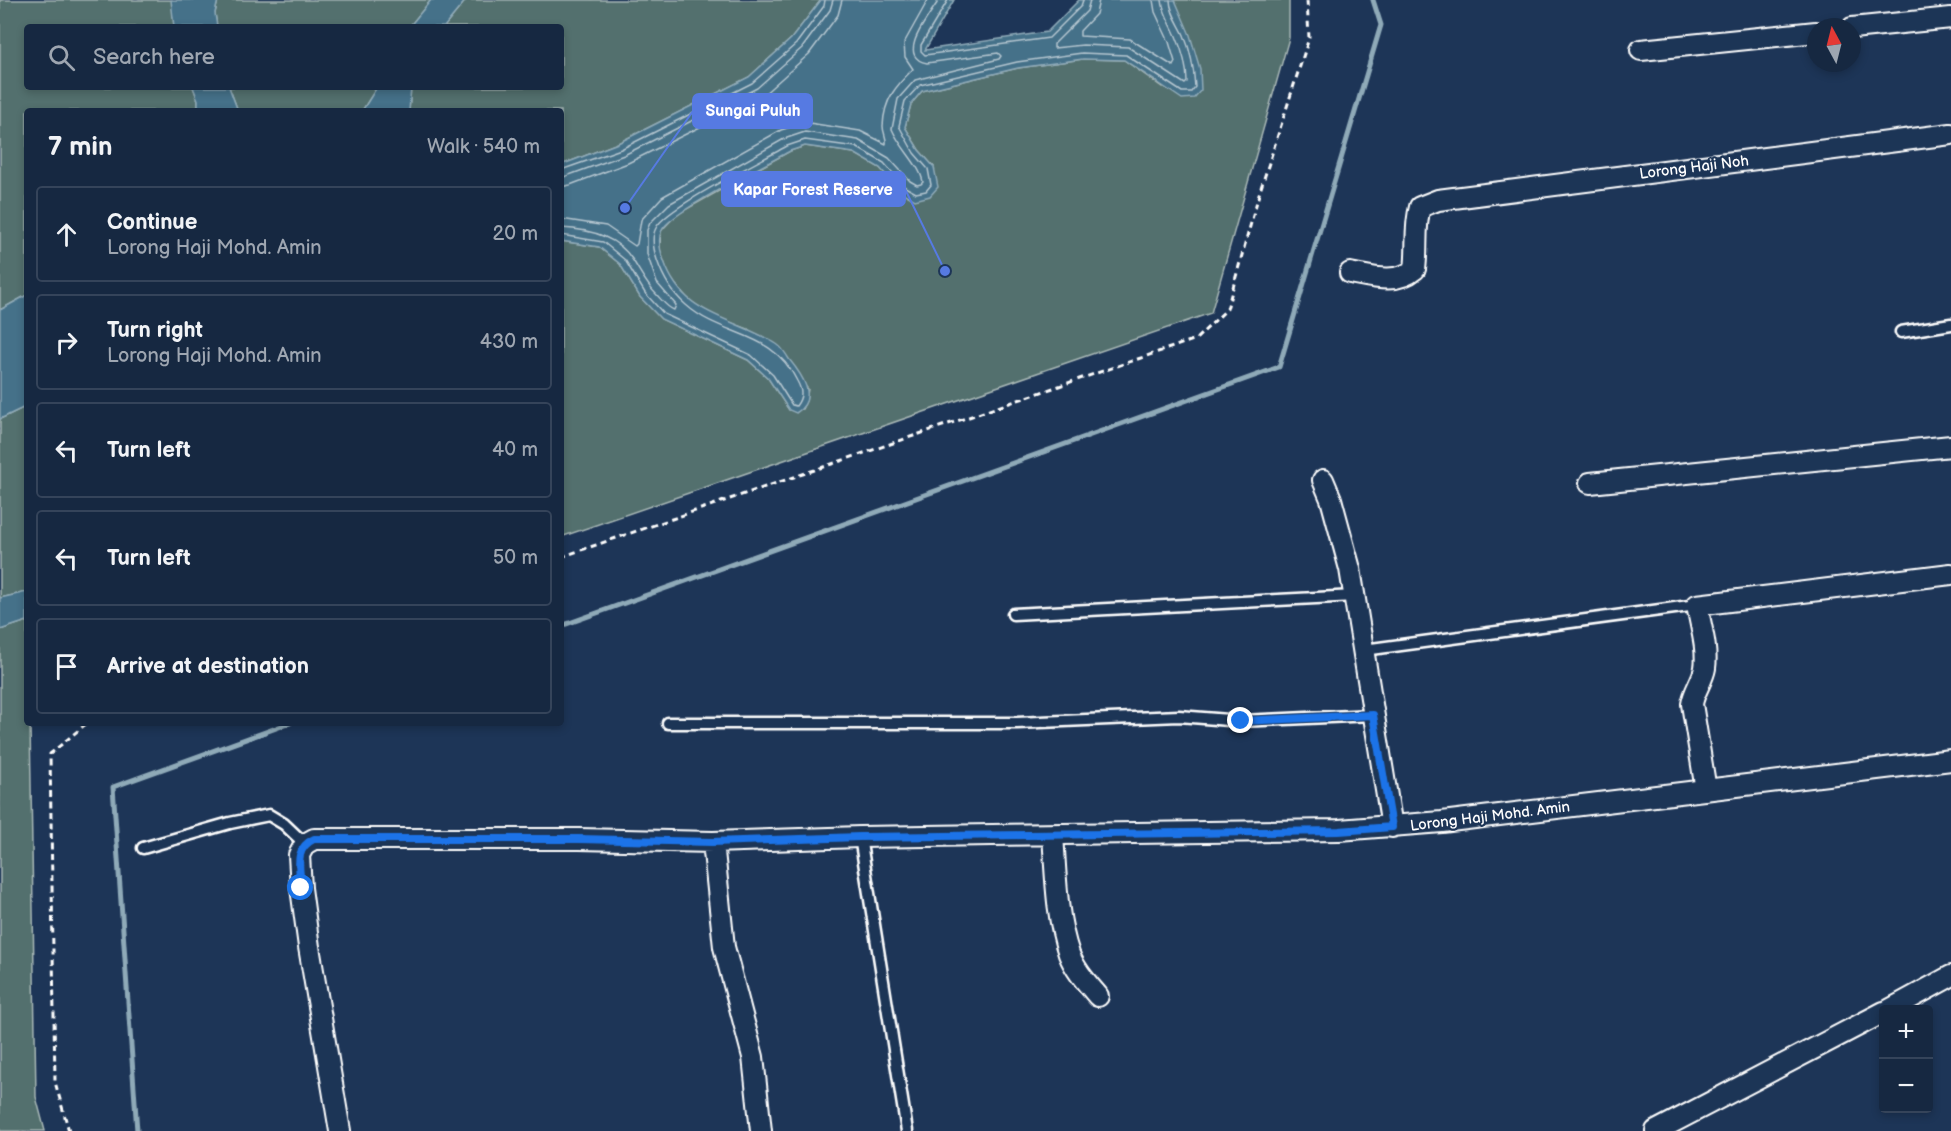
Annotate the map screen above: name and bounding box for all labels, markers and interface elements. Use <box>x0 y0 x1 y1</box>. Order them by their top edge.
north arrow <box>1807 18 1861 72</box>
search box <box>24 24 564 90</box>
icon: search <box>45 41 78 74</box>
text: Search here <box>93 44 215 71</box>
callout: Sungai Puluh <box>693 94 812 128</box>
text: Sungai Puluh <box>706 102 800 121</box>
text: 7 min <box>48 132 112 163</box>
text: Walk · 540 m <box>427 135 540 159</box>
street label: Lorong Haji Noh <box>1638 151 1750 184</box>
callout: Kapar Forest Reserve <box>722 172 905 206</box>
text: Kapar Forest Reserve <box>733 181 893 200</box>
text: Continue <box>107 209 197 236</box>
icon: ahead <box>50 218 83 251</box>
text: 20 m <box>493 222 538 246</box>
text: Lorong Haji Mohd. Amin <box>107 236 322 260</box>
text: Turn right <box>107 317 203 344</box>
icon: right <box>50 326 83 359</box>
text: 430 m <box>480 330 538 354</box>
text: Lorong Haji Mohd. Amin <box>107 344 322 368</box>
icon: left <box>50 434 83 467</box>
text: Turn left <box>107 437 191 464</box>
text: 40 m <box>492 438 538 462</box>
icon: left <box>50 542 83 575</box>
text: Turn left <box>107 545 191 572</box>
text: 50 m <box>493 546 538 570</box>
icon: arrive <box>50 650 83 683</box>
text: Arrive at destination <box>107 653 309 680</box>
route end <box>1227 707 1253 733</box>
street label: Lorong Haji Mohd. Amin <box>1409 797 1571 836</box>
route start <box>287 874 313 900</box>
map controls <box>1879 1005 1933 1113</box>
button: + <box>1879 1005 1933 1059</box>
button: − <box>1879 1059 1933 1113</box>

